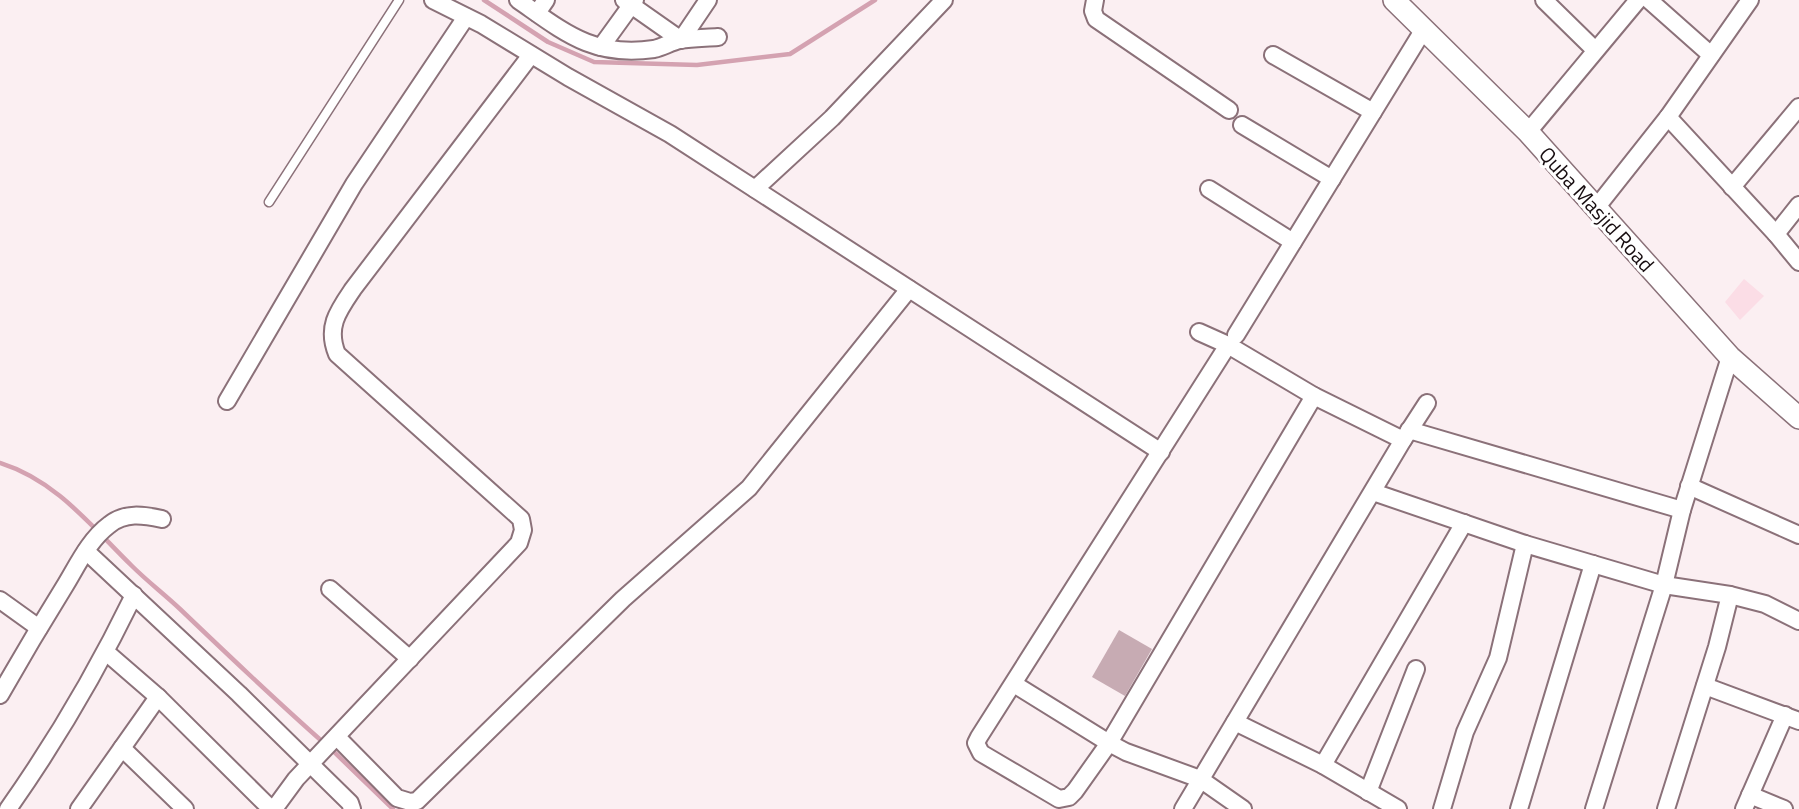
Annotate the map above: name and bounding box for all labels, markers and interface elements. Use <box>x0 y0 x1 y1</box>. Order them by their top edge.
street label: Quba Masjid Road <box>1532 139 1662 279</box>

